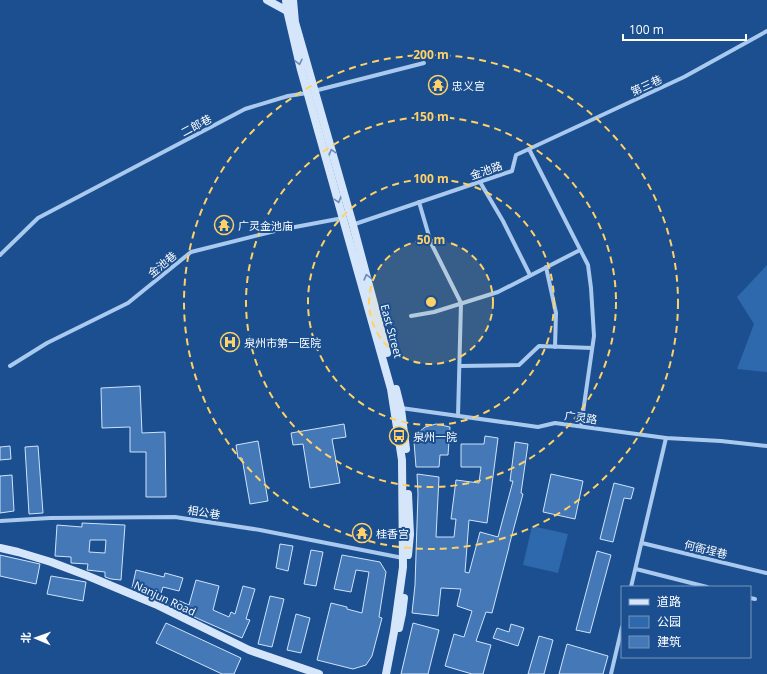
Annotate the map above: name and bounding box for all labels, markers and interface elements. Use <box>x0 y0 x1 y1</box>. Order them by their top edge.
scale bar <box>623 16 746 42</box>
text: 100 m <box>629 21 664 38</box>
text: 200 m <box>413 46 449 63</box>
one-way arrow <box>294 59 302 65</box>
street label: 第三巷 <box>628 71 664 99</box>
temple icon: 忠义宫 <box>427 74 449 96</box>
place label: 忠义宫 <box>452 78 485 93</box>
text: 150 m <box>413 108 449 125</box>
street label: 二郎巷 <box>178 111 214 139</box>
one-way arrow <box>328 149 337 156</box>
street label: 金池路 <box>468 158 504 182</box>
text: 100 m <box>413 170 449 187</box>
one-way arrow <box>333 197 341 204</box>
temple icon: 广灵金池庙 <box>213 214 235 236</box>
place label: 广灵金池庙 <box>238 218 293 233</box>
text: 50 m <box>417 231 445 248</box>
street label: 金池巷 <box>144 248 180 280</box>
one-way arrow <box>363 274 372 281</box>
centre of rings <box>424 295 438 309</box>
street label: East Street <box>378 303 406 360</box>
hospital icon: 泉州市第一医院 <box>219 331 241 353</box>
place label: 泉州市第一医院 <box>244 335 321 350</box>
street label: 广灵路 <box>564 407 598 427</box>
bus stop icon: 泉州一院 <box>388 425 410 447</box>
place label: 泉州一院 <box>413 429 457 444</box>
street label: 相公巷 <box>187 502 221 522</box>
temple icon: 桂香宫 <box>351 522 373 544</box>
place label: 桂香宫 <box>376 526 409 541</box>
street label: 何衙埕巷 <box>683 536 729 562</box>
street label: Nanjun Road <box>132 577 198 619</box>
legend <box>621 586 751 658</box>
text: 道路 <box>657 593 681 610</box>
text: 公园 <box>657 613 681 630</box>
north arrow <box>16 618 56 658</box>
text: 北 <box>18 632 33 643</box>
text: 建筑 <box>657 633 681 650</box>

